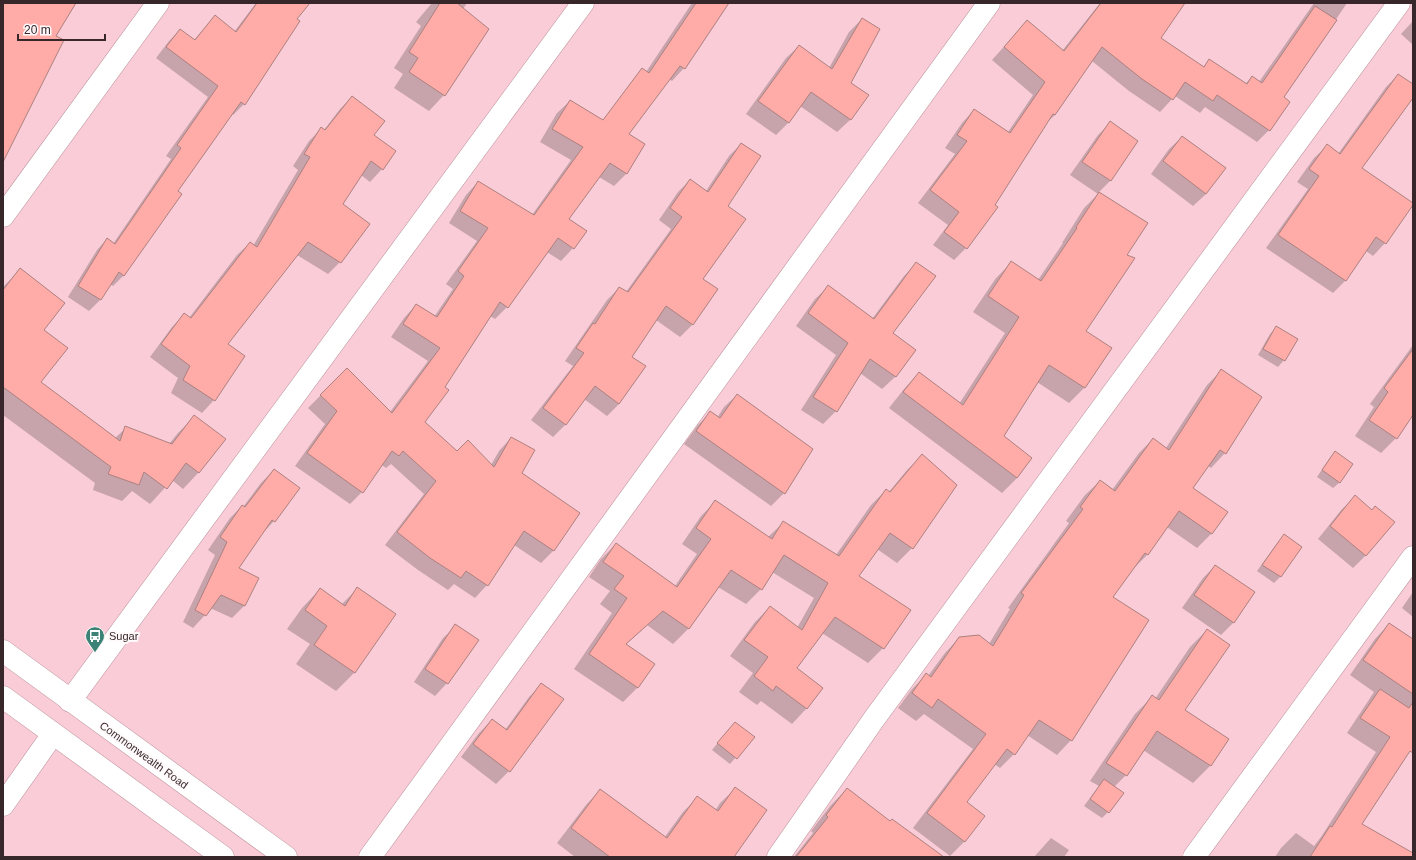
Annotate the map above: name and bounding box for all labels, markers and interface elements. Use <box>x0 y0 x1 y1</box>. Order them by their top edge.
scale bar <box>18 16 105 42</box>
text: 20 m <box>24 23 51 37</box>
bus stop icon: Sugar <box>84 625 106 653</box>
place label: Sugar <box>109 630 139 642</box>
street label: Commonwealth Road <box>98 719 190 791</box>

